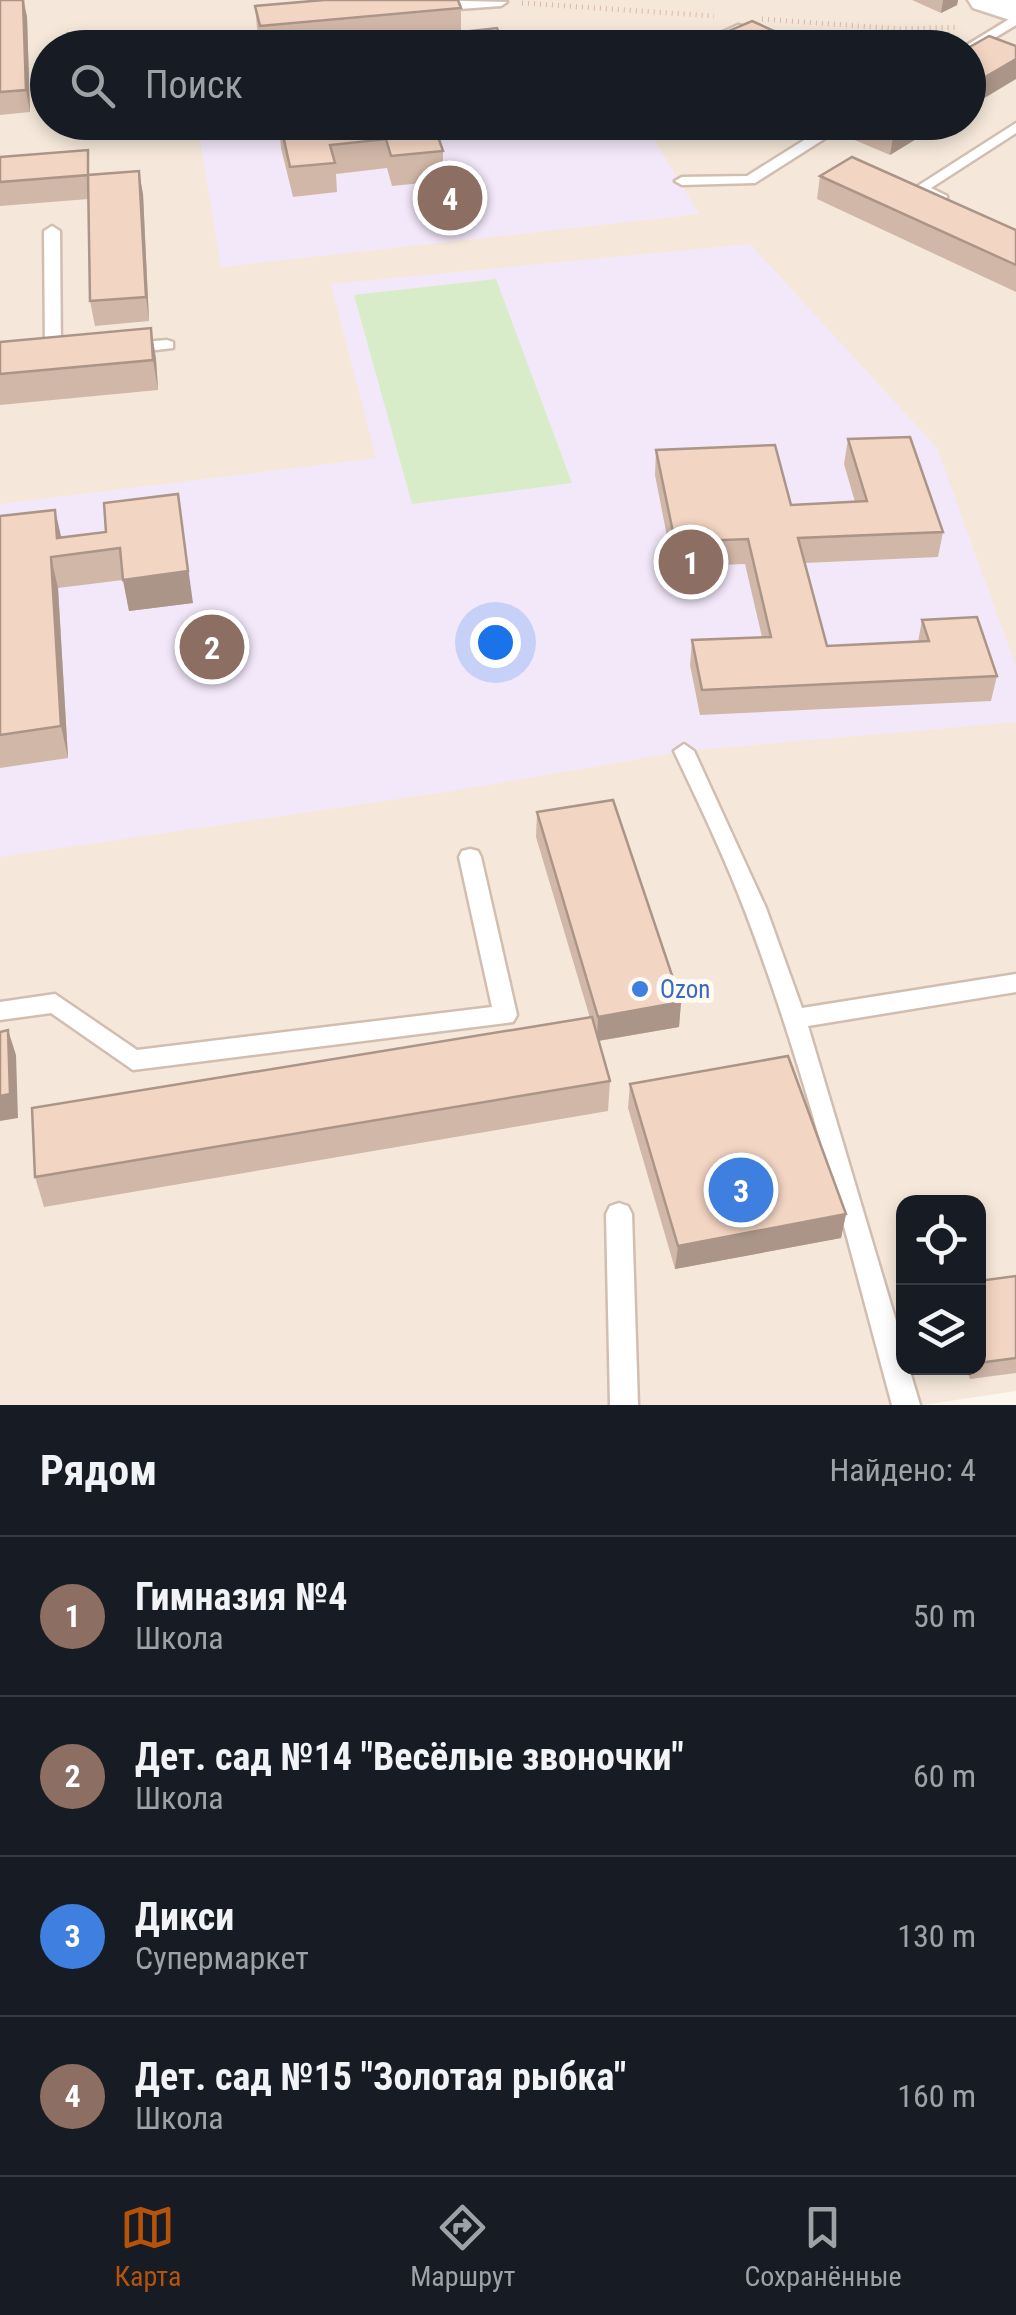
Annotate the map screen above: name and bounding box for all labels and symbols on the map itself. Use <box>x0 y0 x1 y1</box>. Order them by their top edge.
pin: 4 <box>418 160 482 236</box>
pin: 1 <box>658 524 724 600</box>
pin: 2 <box>180 610 244 684</box>
your location <box>470 617 521 668</box>
place label: Ozon <box>660 975 710 1004</box>
marker: Ozon <box>629 978 651 1000</box>
pin: 3 <box>708 1152 774 1228</box>

